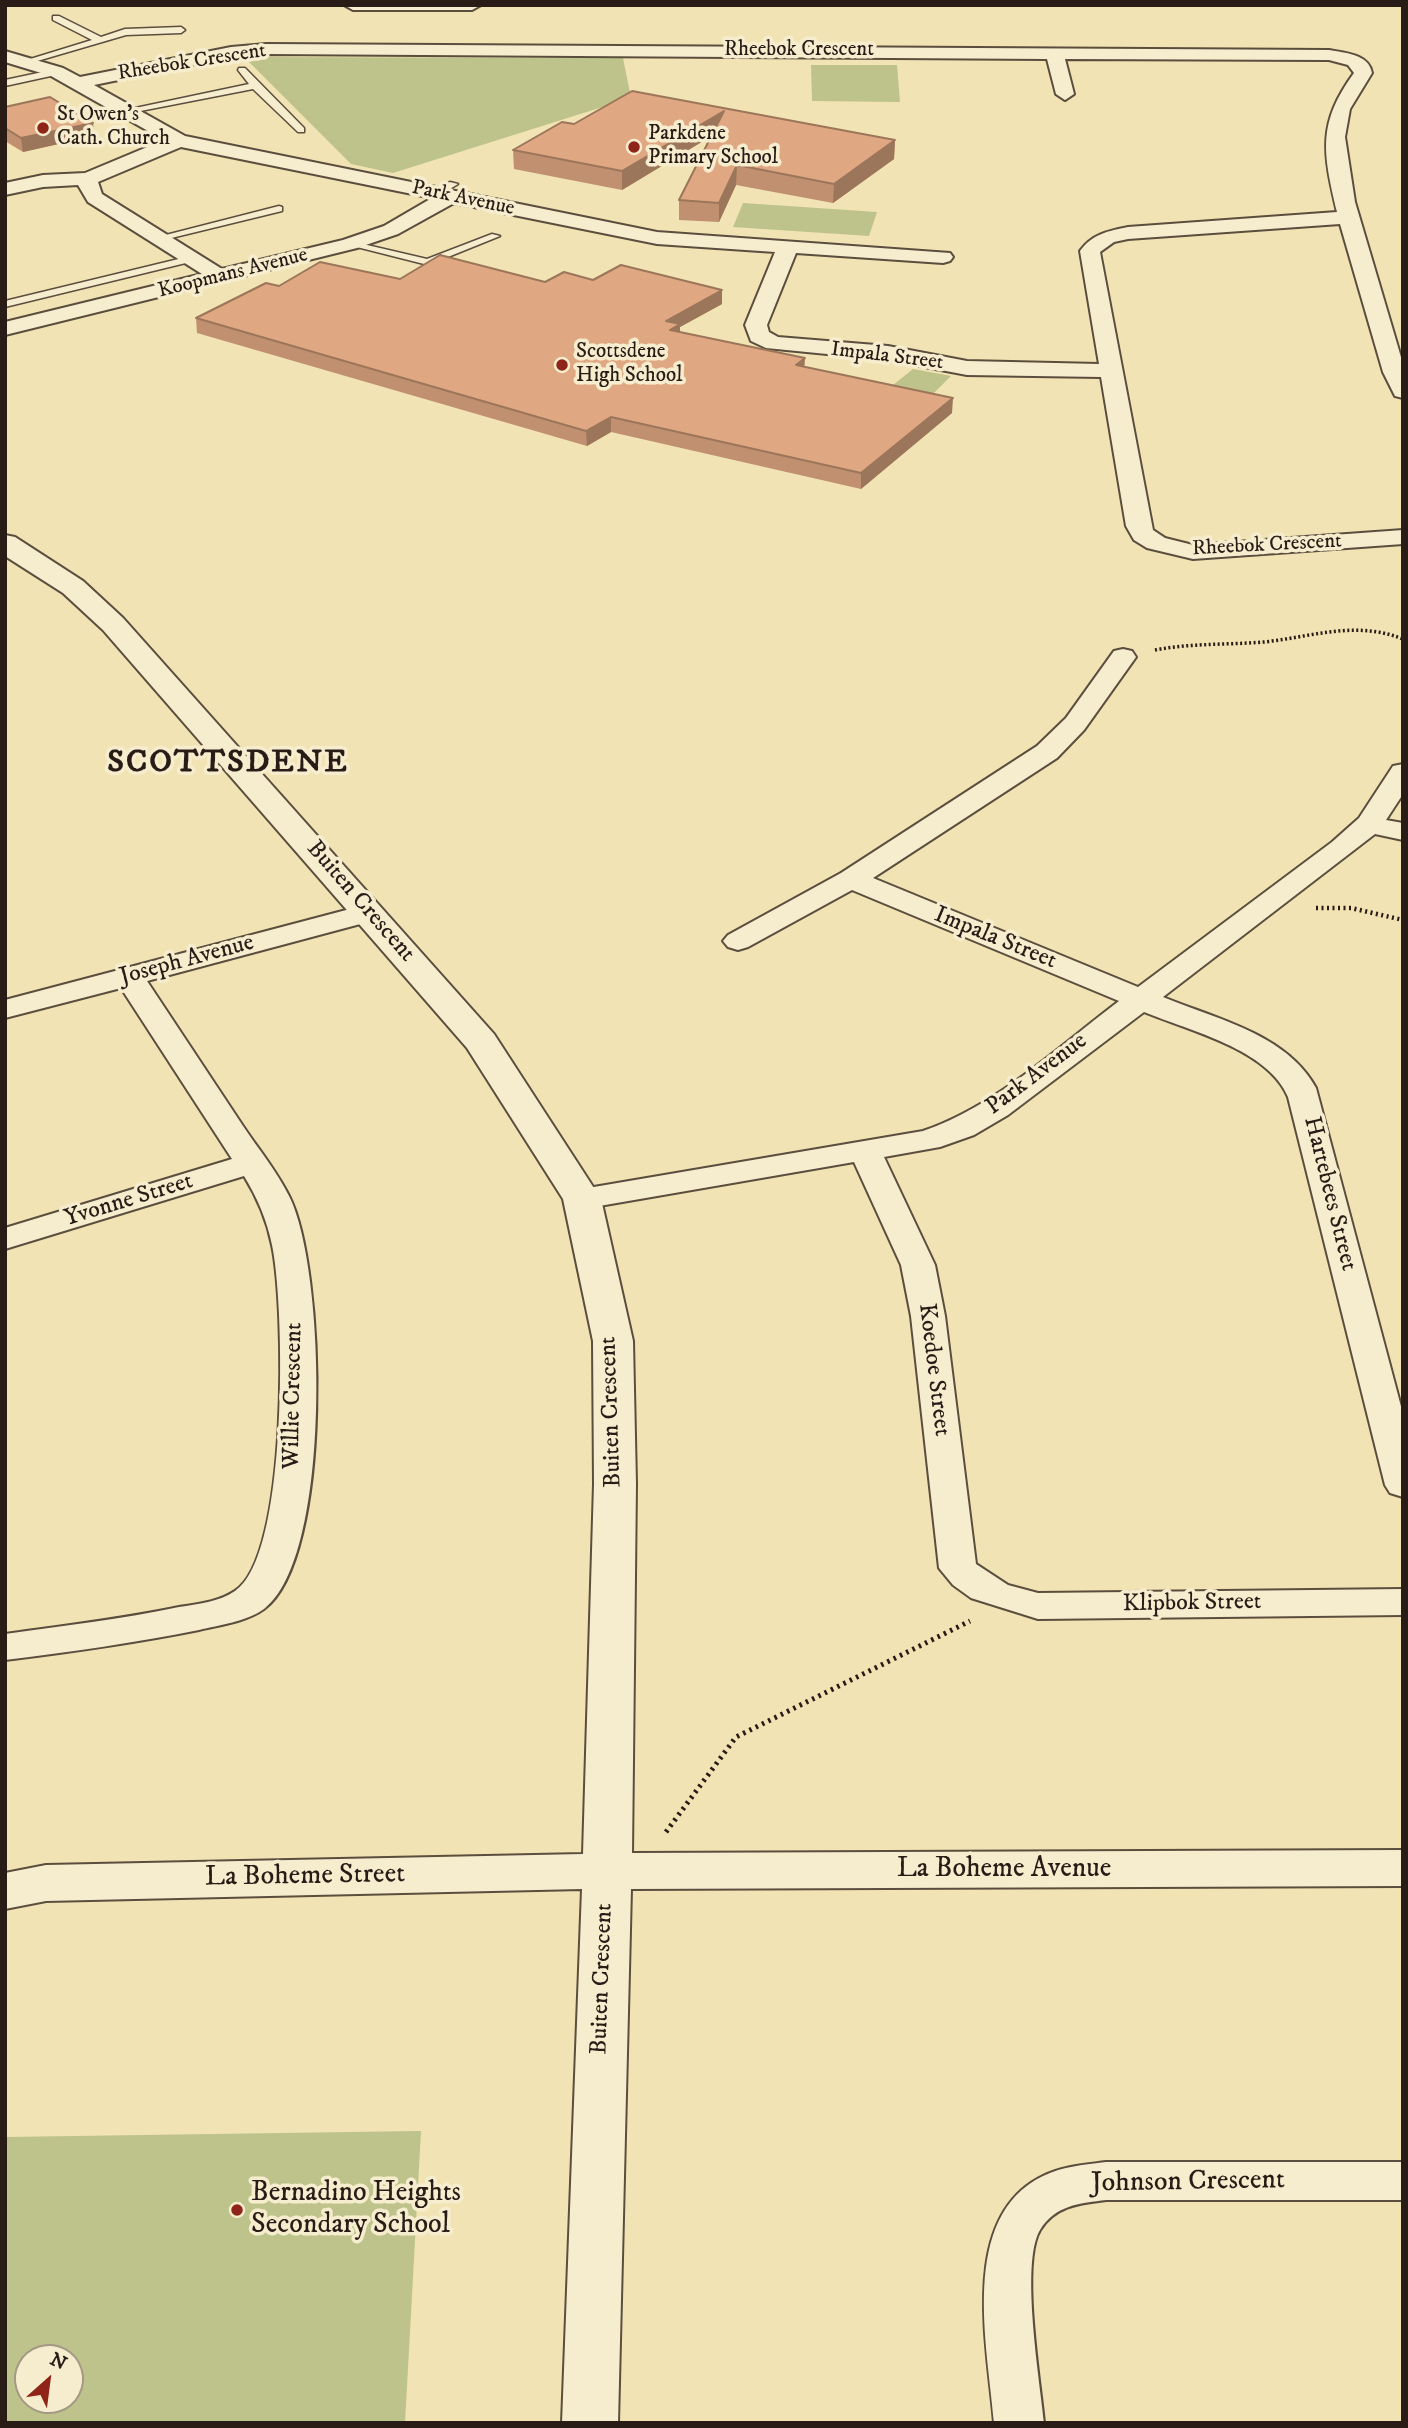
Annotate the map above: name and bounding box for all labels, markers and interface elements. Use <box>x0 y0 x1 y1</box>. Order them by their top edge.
street label: Rheebok Crescent <box>724 38 874 64</box>
street label: Rheebok Crescent <box>116 39 268 87</box>
place label: St Owen's Cath. Church <box>57 103 170 153</box>
marker: St Owen's Cath. Church <box>35 120 51 136</box>
place label: Parkdene Primary School <box>648 122 778 172</box>
marker: Parkdene Primary School <box>626 139 642 155</box>
street label: Park Avenue <box>409 176 517 222</box>
street label: Koopmans Avenue <box>156 243 310 305</box>
street label: Impala Street <box>829 338 945 376</box>
place label: Scottsdene High School <box>576 340 682 390</box>
marker: Scottsdene High School <box>554 357 570 373</box>
street label: Rheebok Crescent <box>1192 529 1342 563</box>
district label: SCOTTSDENE <box>108 745 348 783</box>
street label: Buiten Crescent <box>300 835 420 969</box>
street label: Impala Street <box>930 901 1060 977</box>
street label: Joseph Avenue <box>117 929 257 993</box>
street label: Park Avenue <box>981 1028 1093 1122</box>
street label: Hartebees Street <box>1296 1114 1362 1274</box>
street label: Yvonne Street <box>61 1168 197 1234</box>
street label: Koedoe Street <box>911 1302 955 1438</box>
street label: Willie Crescent <box>278 1322 310 1470</box>
street label: Buiten Crescent <box>595 1336 629 1488</box>
street label: Klipbok Street <box>1122 1588 1262 1620</box>
street label: La Boheme Avenue <box>897 1853 1111 1887</box>
street label: La Boheme Street <box>205 1858 405 1896</box>
street label: Buiten Crescent <box>586 1903 620 2055</box>
street label: Johnson Crescent <box>1091 2165 1285 2201</box>
place label: Bernadino Heights Secondary School <box>251 2177 461 2243</box>
marker: Bernadino Heights Secondary School <box>229 2202 245 2218</box>
north arrow <box>14 2344 84 2414</box>
text: N <box>46 2348 70 2376</box>

